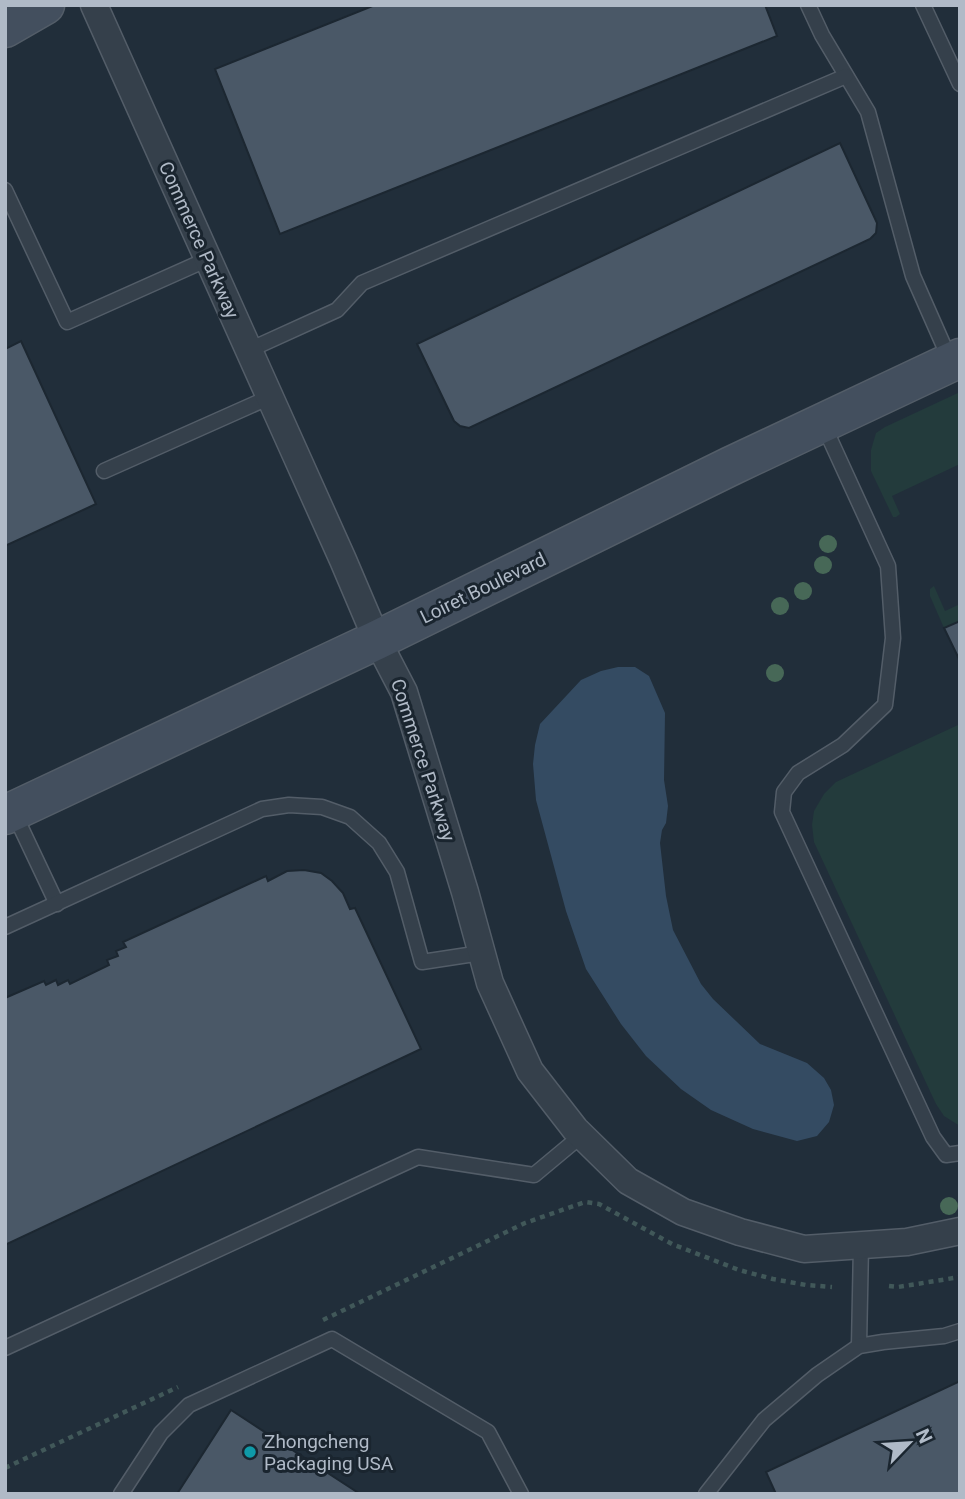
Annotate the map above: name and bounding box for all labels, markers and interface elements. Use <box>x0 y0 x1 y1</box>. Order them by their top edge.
street label: Commerce Parkway <box>154 158 244 322</box>
street label: Loiret Boulevard <box>416 548 550 628</box>
street label: Commerce Parkway <box>386 676 460 844</box>
north arrow <box>874 1408 944 1478</box>
text: N <box>911 1425 937 1447</box>
place label: Zhongcheng Packaging USA <box>264 1430 394 1475</box>
marker: Zhongcheng Packaging USA <box>242 1444 258 1460</box>

